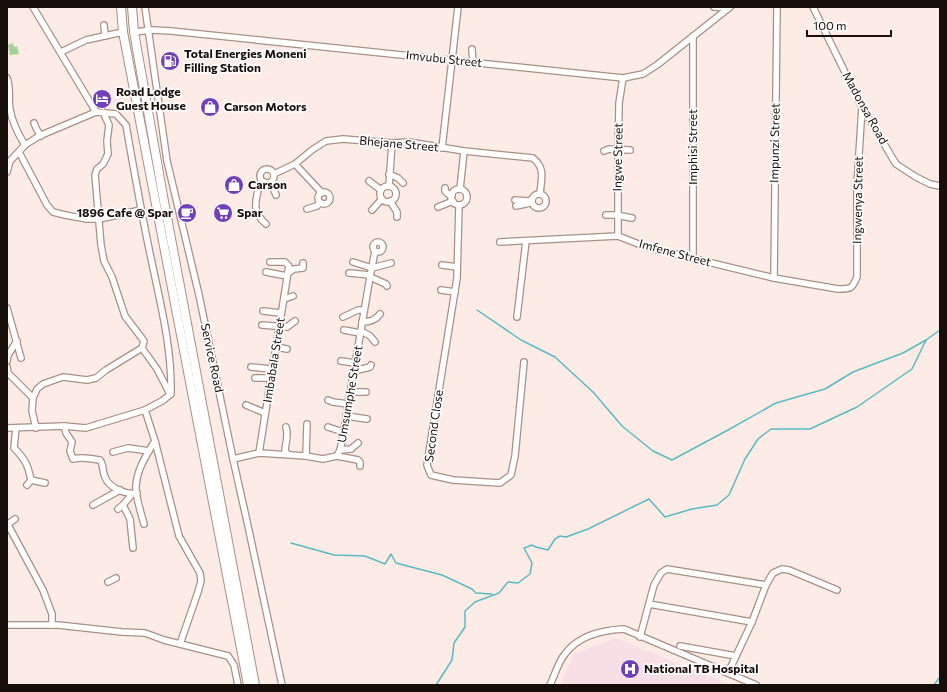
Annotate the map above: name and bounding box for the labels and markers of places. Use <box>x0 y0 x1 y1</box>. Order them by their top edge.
place label: Total Energies Moneni Filling Station <box>184 46 307 74</box>
fuel station icon: Total Energies Moneni Filling Station <box>159 50 181 72</box>
place label: Road Lodge Guest House <box>116 84 186 112</box>
hotel icon: Road Lodge Guest House <box>91 88 113 110</box>
shop icon: Carson Motors <box>199 96 221 118</box>
place label: Carson Motors <box>224 99 307 113</box>
shop icon: Carson <box>223 174 245 196</box>
place label: Carson <box>248 177 287 191</box>
cafe icon: 1896 Cafe @ Spar <box>176 202 198 224</box>
supermarket icon: Spar <box>212 202 234 224</box>
place label: 1896 Cafe @ Spar <box>77 205 173 219</box>
place label: Spar <box>237 205 263 219</box>
hospital icon: National TB Hospital <box>619 658 641 680</box>
place label: National TB Hospital <box>644 661 758 675</box>

